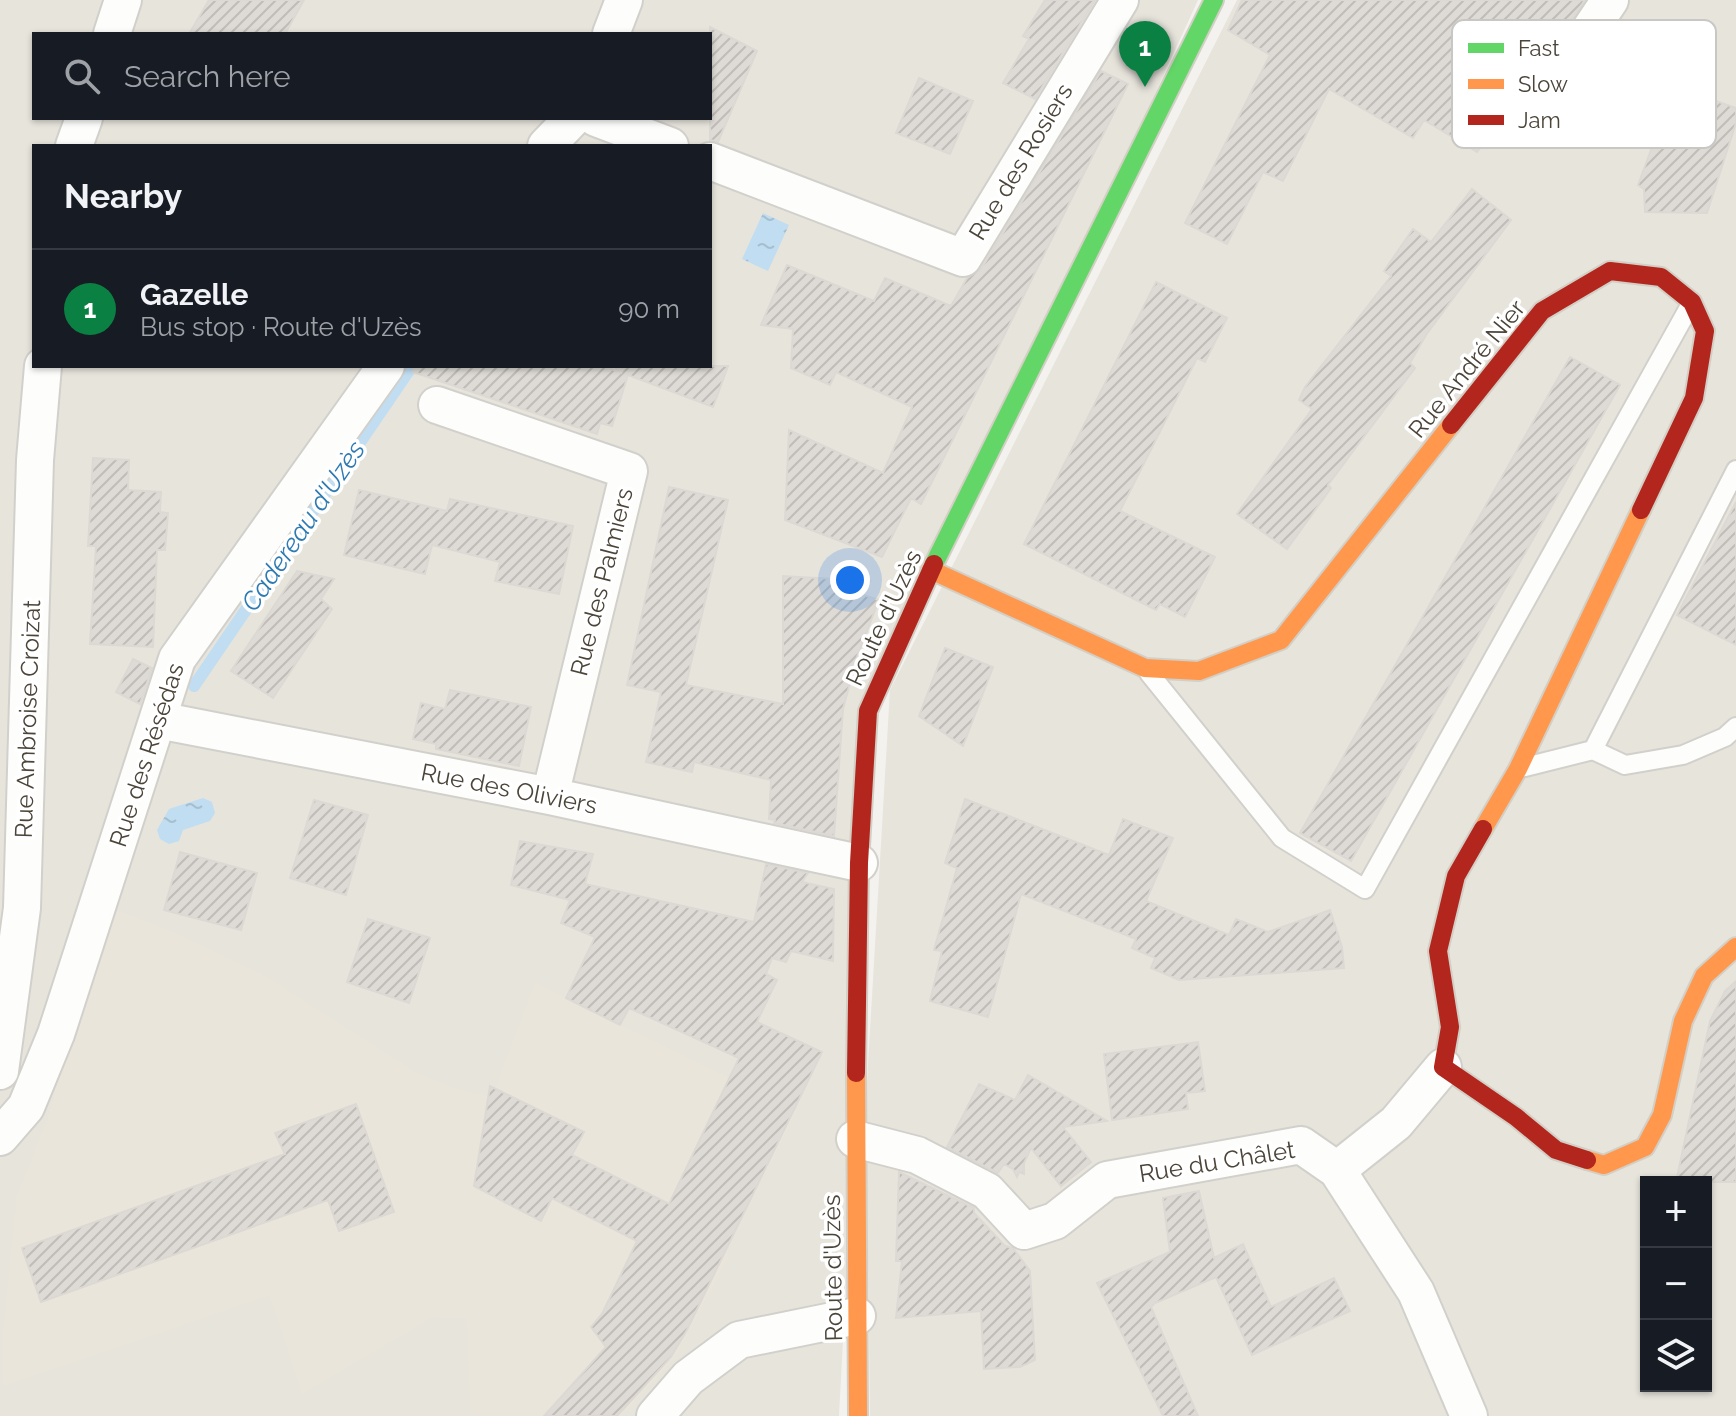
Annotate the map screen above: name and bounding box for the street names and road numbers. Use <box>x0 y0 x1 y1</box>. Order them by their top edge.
street label: Rue des Rosiers <box>963 78 1079 245</box>
street label: Rue André Nier <box>1402 293 1531 443</box>
street label: Rue des Palmiers <box>564 485 639 679</box>
street label: Route d'Uzès <box>839 545 928 690</box>
street label: Rue Ambroise Croizat <box>9 599 46 839</box>
street label: Rue des Résédas <box>103 659 190 850</box>
street label: Rue des Oliviers <box>419 757 600 820</box>
street label: Rue du Châlet <box>1137 1135 1297 1188</box>
street label: Route d'Uzès <box>817 1194 848 1342</box>

